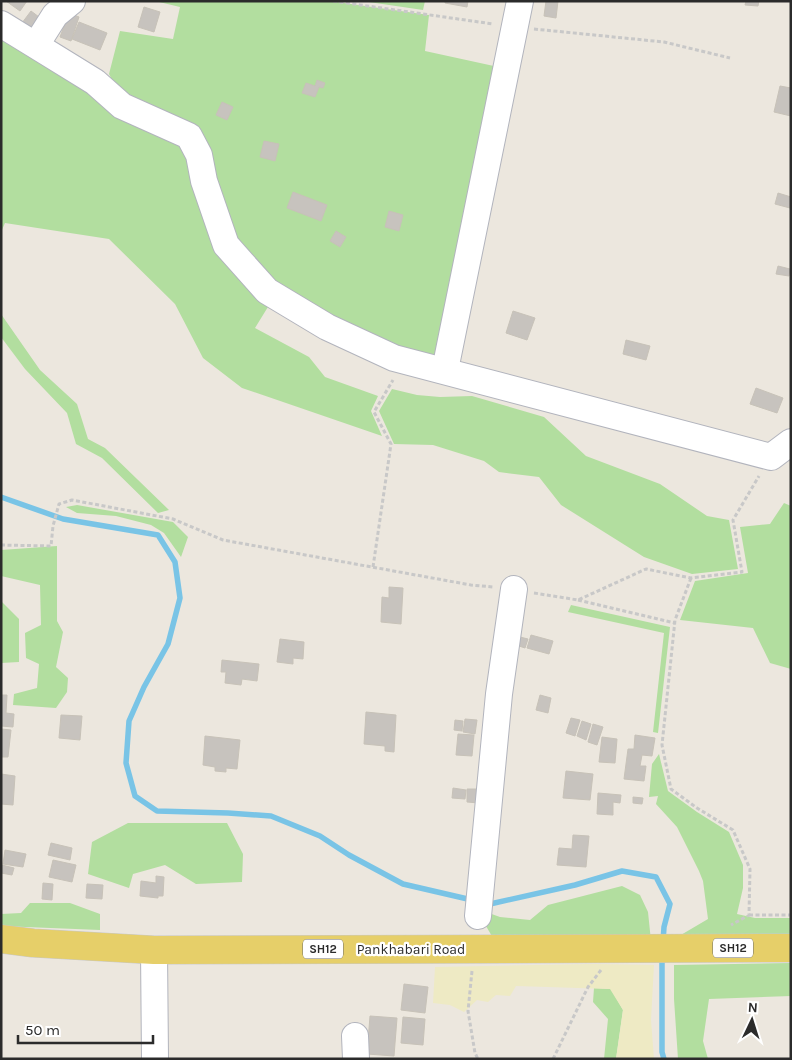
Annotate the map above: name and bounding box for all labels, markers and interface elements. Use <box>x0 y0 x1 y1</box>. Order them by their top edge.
road number: SH12 <box>713 938 753 958</box>
road number: SH12 <box>303 940 343 959</box>
street label: Pankhabari Road <box>357 941 465 958</box>
north arrow <box>727 995 777 1045</box>
text: N <box>747 999 758 1016</box>
scale bar <box>18 1012 152 1044</box>
text: 50 m <box>25 1021 60 1039</box>

